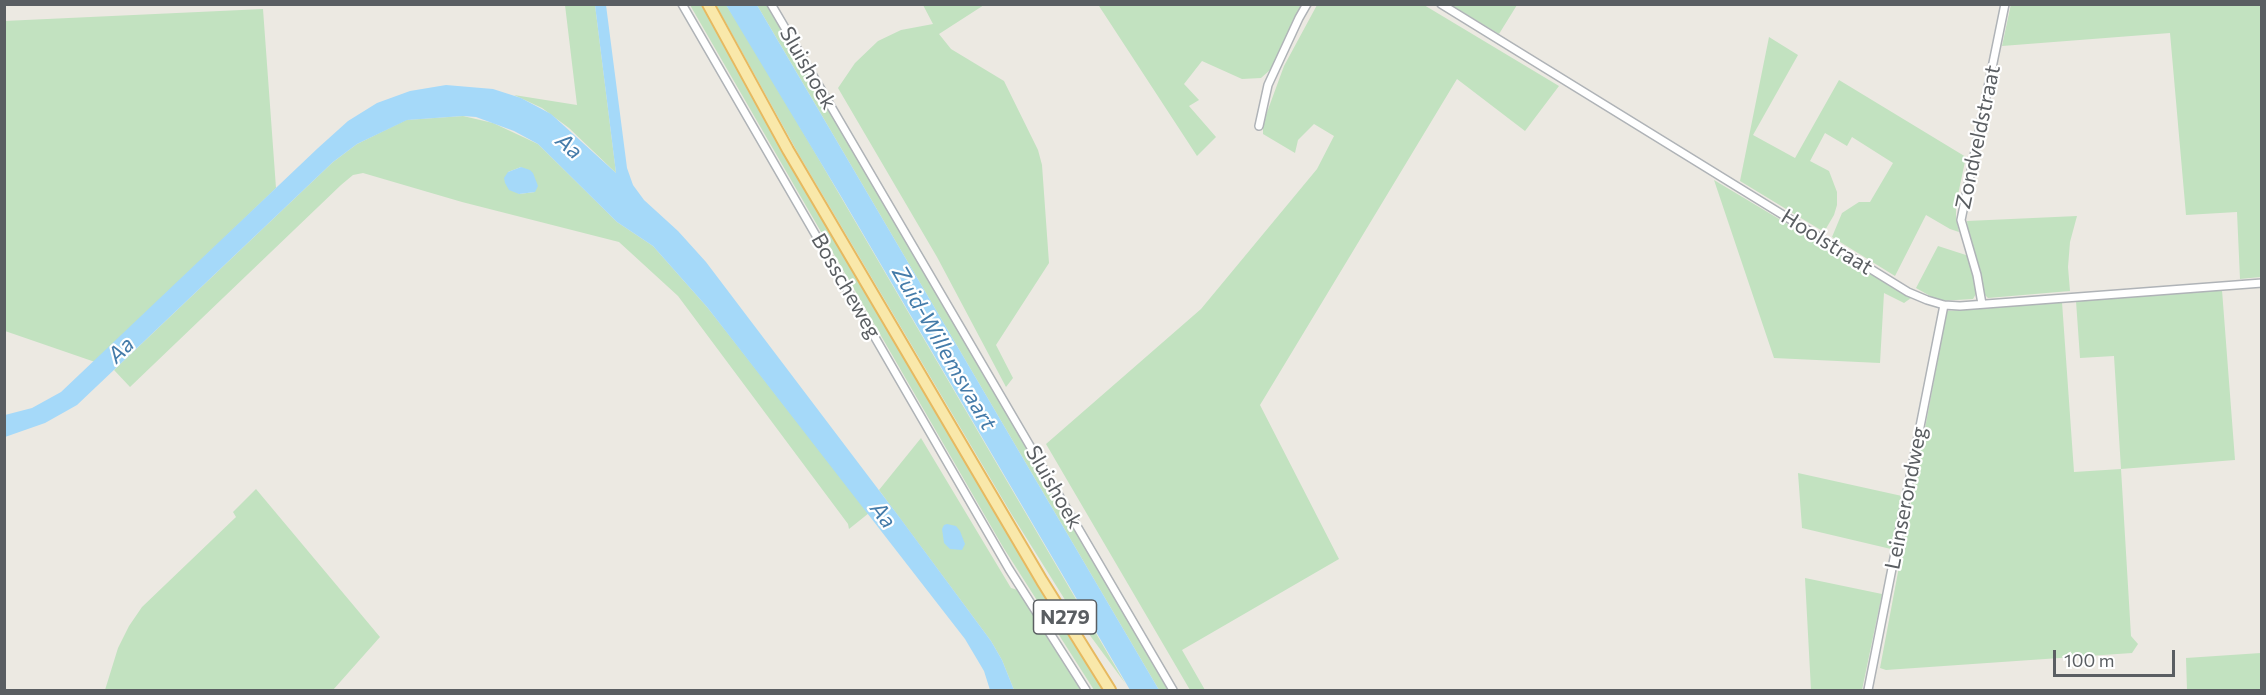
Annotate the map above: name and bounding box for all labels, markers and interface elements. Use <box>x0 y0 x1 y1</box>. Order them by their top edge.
street label: Sluishoek <box>774 22 842 114</box>
street label: Zondveldstraat <box>1950 63 2006 211</box>
water label: Aa <box>550 127 588 165</box>
street label: Hoolstraat <box>1777 204 1877 280</box>
street label: Bosscheweg <box>806 229 886 343</box>
water label: Zuid-Willemsvaart <box>886 261 1002 435</box>
water label: Aa <box>102 331 140 369</box>
street label: Leinserondweg <box>1880 425 1932 571</box>
street label: Sluishoek <box>1020 441 1088 533</box>
water label: Aa <box>864 496 902 534</box>
road number: N279 <box>1034 600 1096 634</box>
scale bar <box>2056 638 2178 676</box>
text: 100 m <box>2064 649 2114 671</box>

